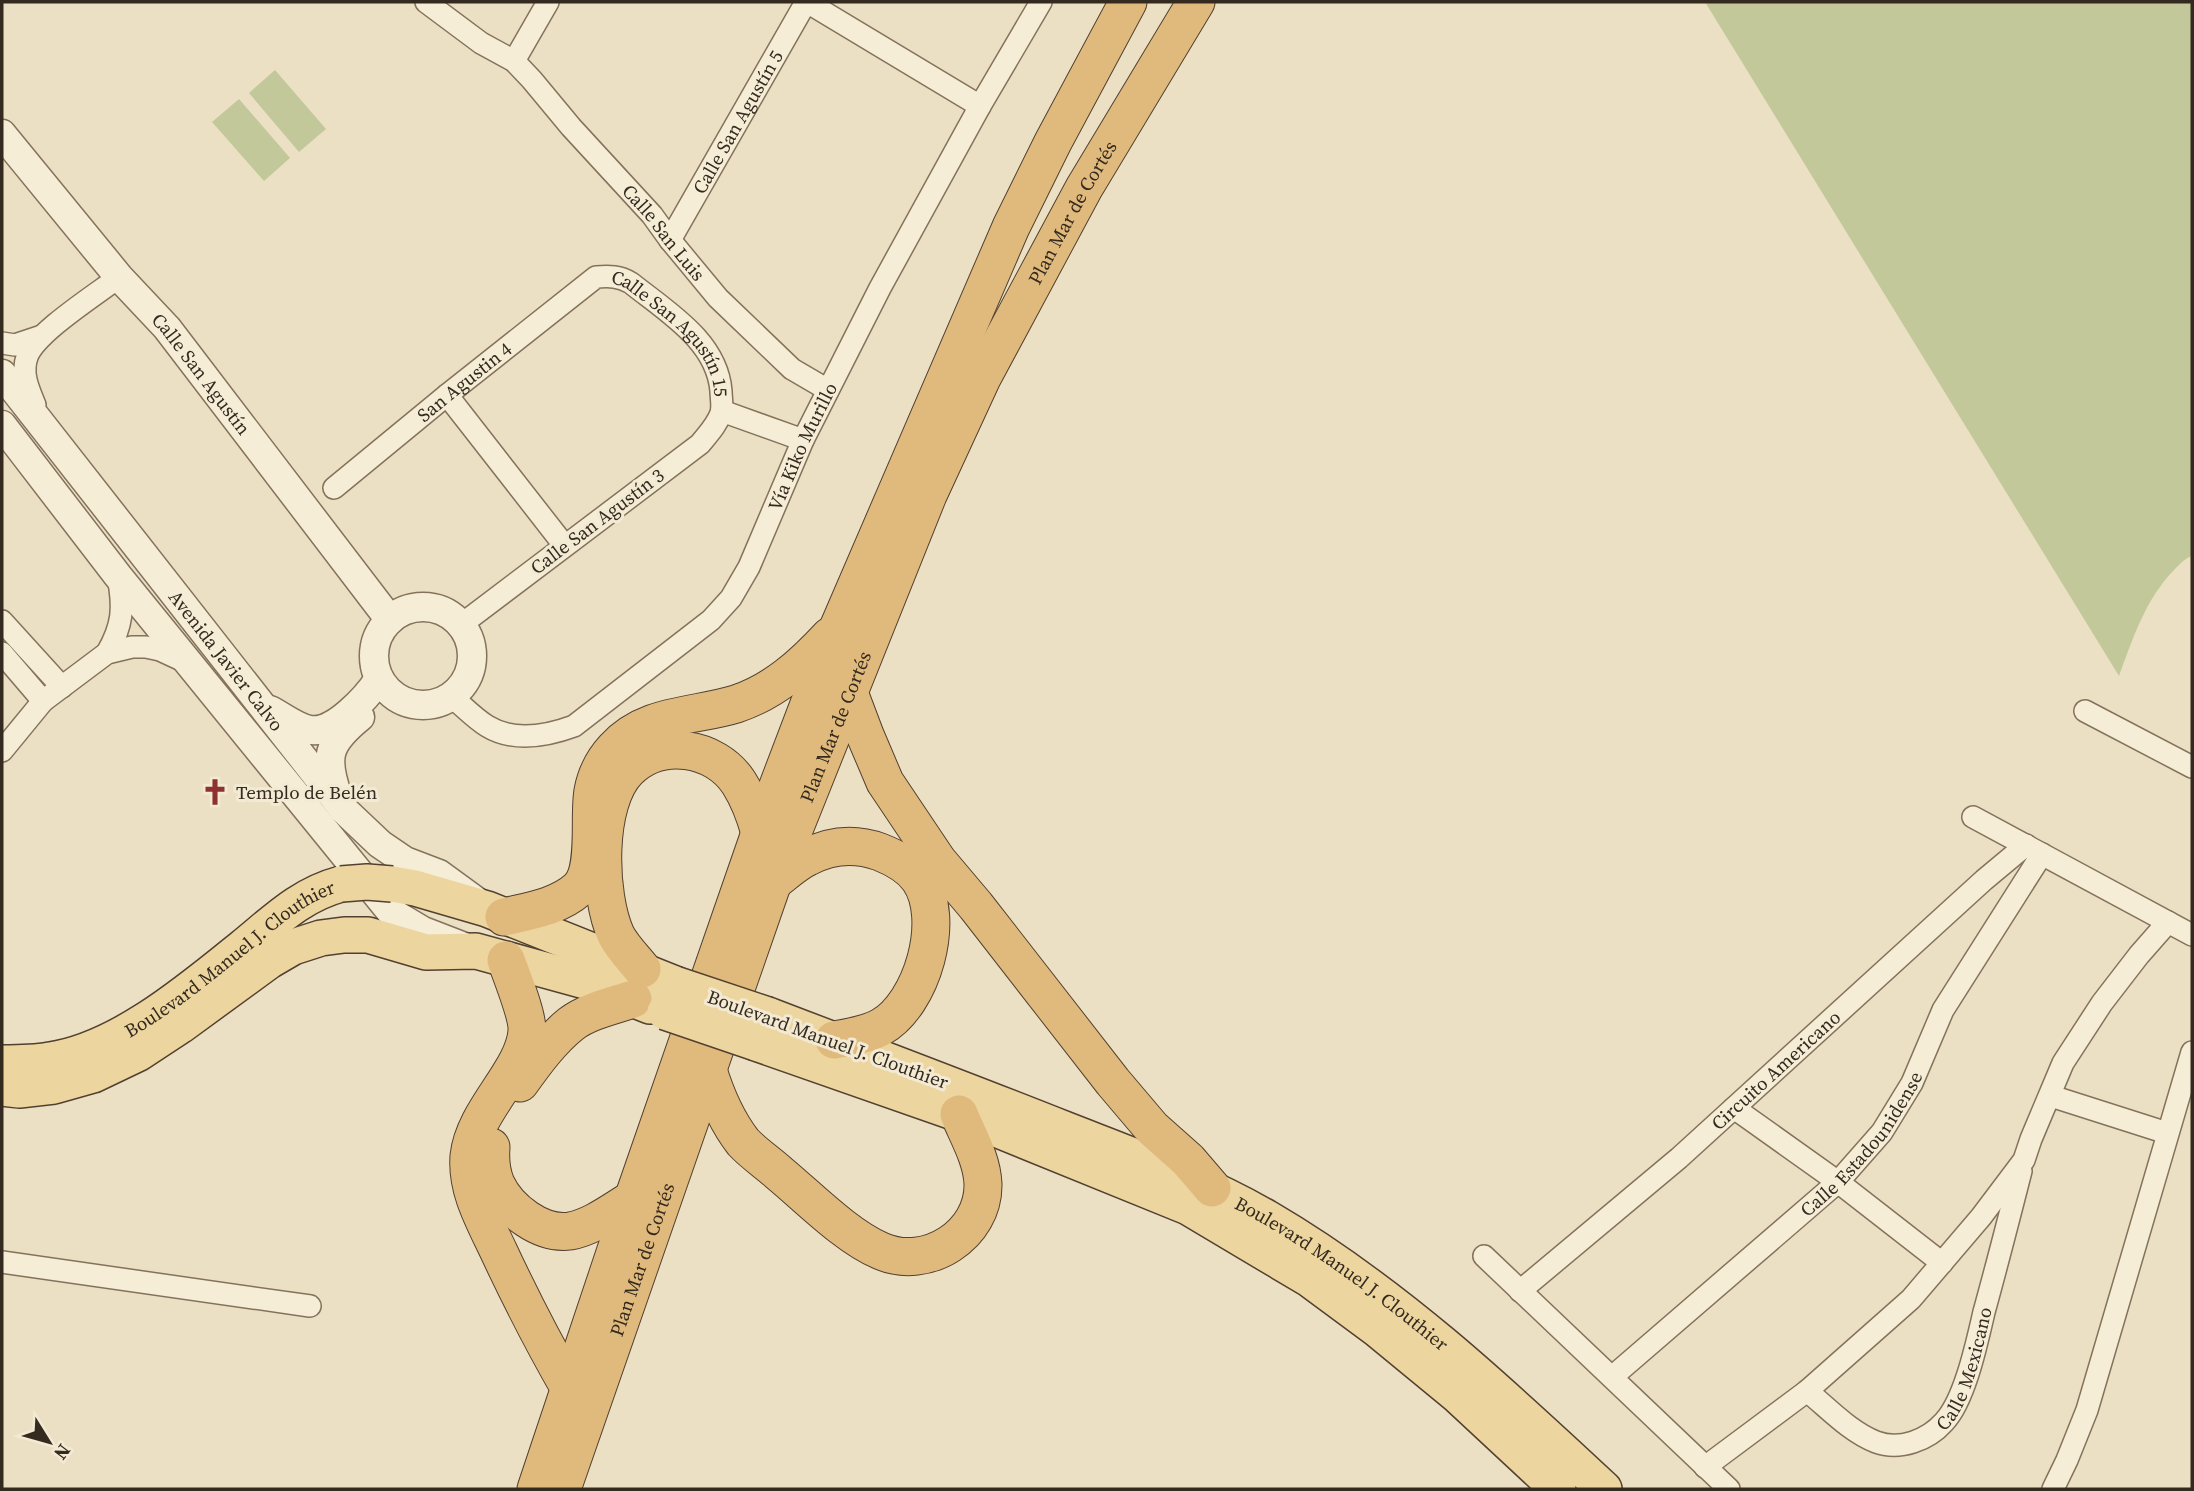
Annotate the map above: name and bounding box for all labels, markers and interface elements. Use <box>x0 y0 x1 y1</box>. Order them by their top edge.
street label: Calle San Agustín 5 <box>686 45 789 198</box>
street label: Plan Mar de Cortés <box>1022 136 1123 289</box>
street label: Calle San Luis <box>617 178 711 286</box>
street label: Calle San Agustín 15 <box>609 264 734 397</box>
street label: Calle San Agustín <box>146 307 257 440</box>
street label: San Agustin 4 <box>411 336 517 428</box>
street label: Vía Kiko Murillo <box>761 378 843 515</box>
street label: Calle San Agustín 3 <box>525 462 669 580</box>
street label: Avenida Javier Calvo <box>163 585 290 736</box>
street label: Plan Mar de Cortés <box>793 647 877 806</box>
church icon: Templo de Belén <box>200 777 230 807</box>
place label: Templo de Belén <box>236 779 377 805</box>
street label: Boulevard Manuel J. Clouthier <box>119 874 338 1043</box>
street label: Boulevard Manuel J. Clouthier <box>704 983 952 1095</box>
street label: Circuito Americano <box>1705 1004 1846 1136</box>
street label: Calle Estadounidense <box>1794 1067 1928 1222</box>
street label: Plan Mar de Cortés <box>603 1179 680 1340</box>
street label: Boulevard Manuel J. Clouthier <box>1231 1190 1454 1356</box>
street label: Calle Mexicano <box>1930 1304 1998 1436</box>
north arrow <box>14 1407 84 1477</box>
text: N <box>48 1439 77 1466</box>

